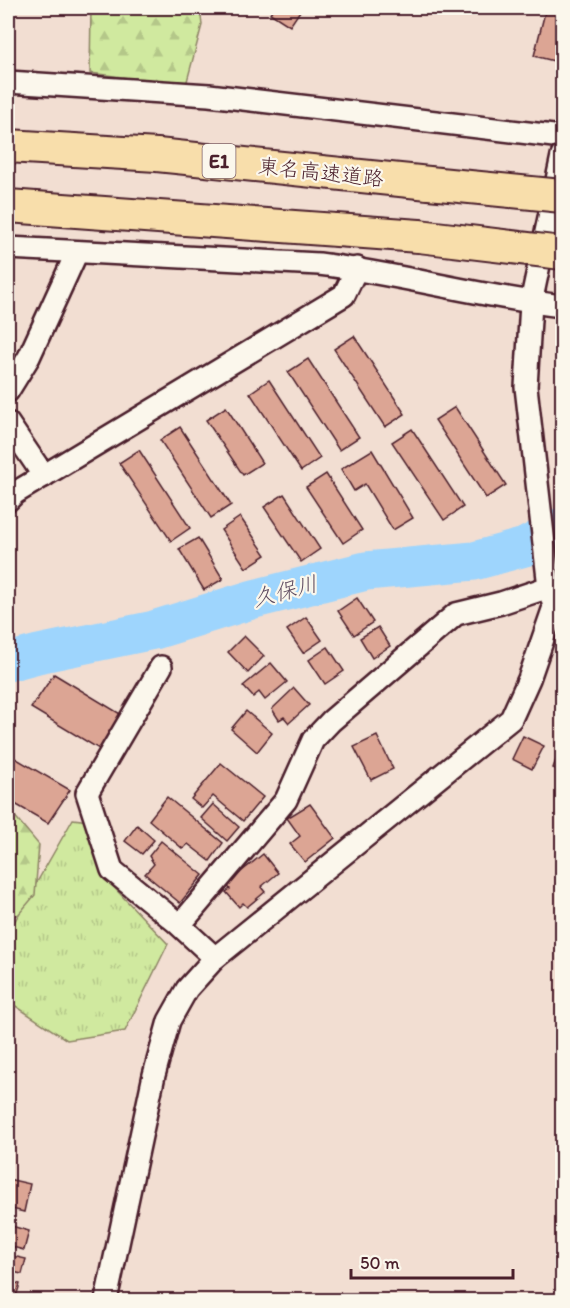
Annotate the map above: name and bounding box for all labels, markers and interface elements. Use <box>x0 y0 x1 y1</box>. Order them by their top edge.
road number: E1 <box>202 144 236 178</box>
street label: 東名高速道路 <box>257 153 385 191</box>
water label: 久保川 <box>250 570 320 612</box>
scale bar <box>351 1242 513 1280</box>
text: 50 m <box>360 1252 400 1274</box>

